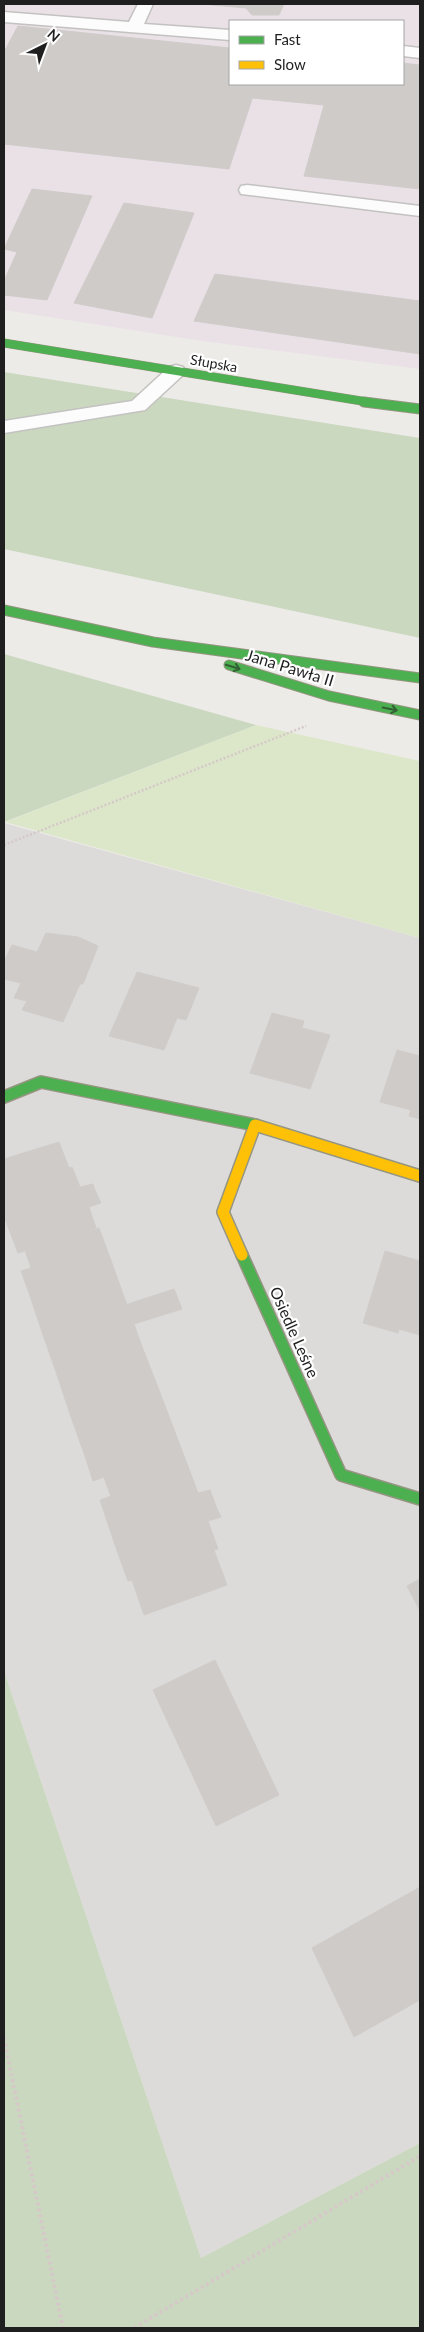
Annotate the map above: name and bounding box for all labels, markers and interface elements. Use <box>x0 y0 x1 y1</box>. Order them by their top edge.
north arrow <box>20 20 70 70</box>
legend <box>229 20 404 85</box>
text: N <box>44 25 64 45</box>
text: Fast <box>274 30 301 48</box>
text: Slow <box>274 55 306 73</box>
street label: Słupska <box>189 350 239 376</box>
street label: Jana Pawła II <box>244 645 336 689</box>
one-way arrow <box>225 662 241 672</box>
one-way arrow <box>382 705 398 714</box>
street label: Osiedle Leśne <box>266 1284 324 1380</box>

